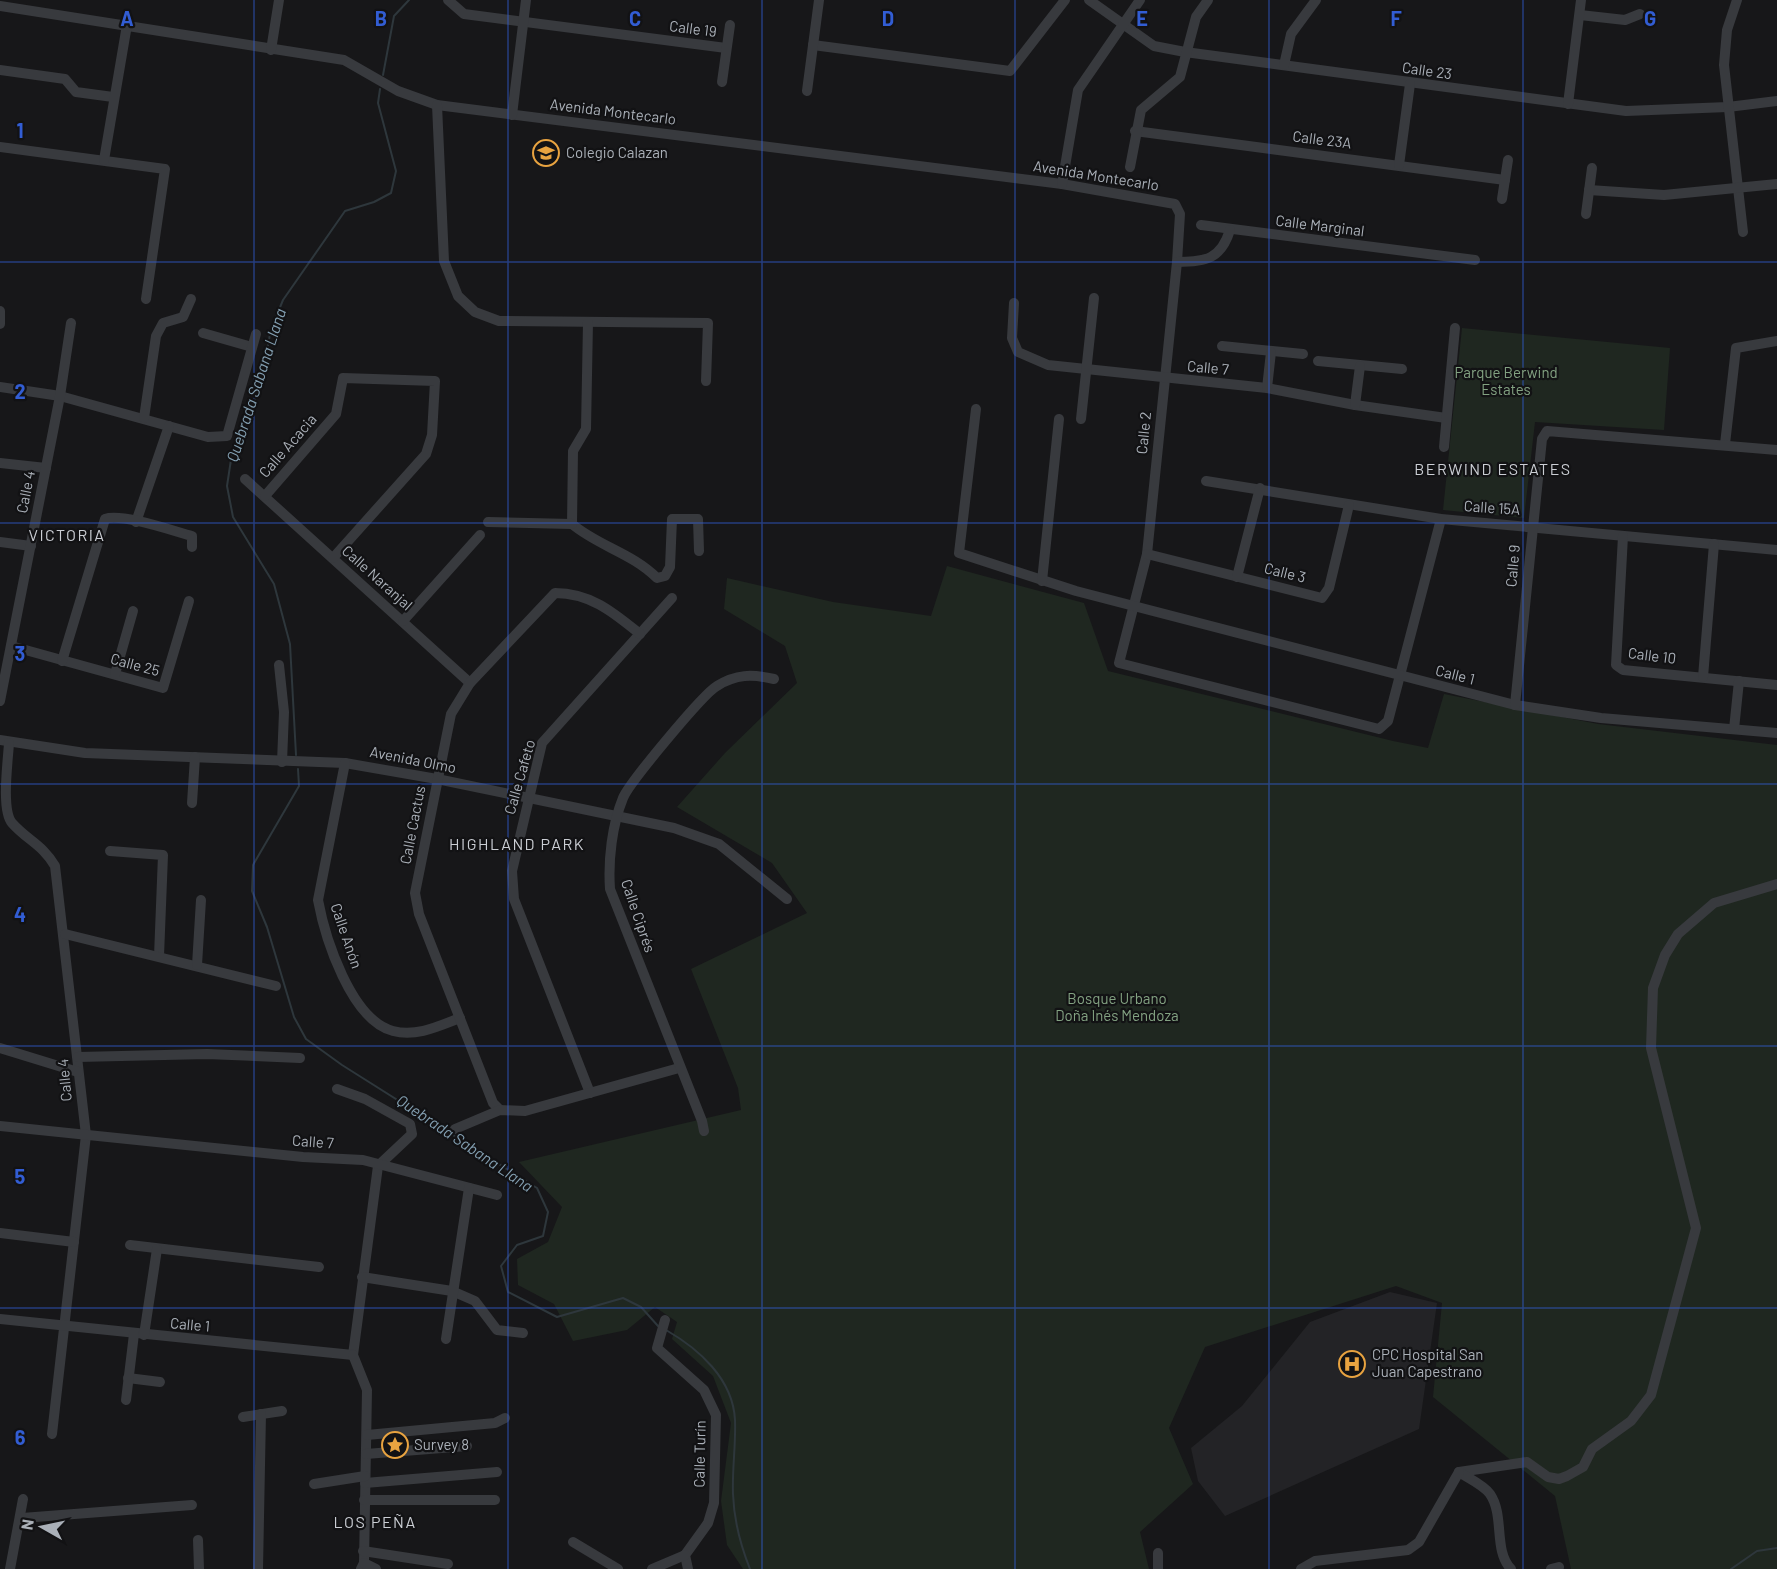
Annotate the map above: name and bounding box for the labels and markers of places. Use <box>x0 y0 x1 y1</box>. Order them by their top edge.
school or university icon: Colegio Calazan <box>531 138 561 168</box>
place label: Colegio Calazan <box>566 143 668 161</box>
place label: CPC Hospital San Juan Capestrano <box>1372 1345 1483 1380</box>
hospital icon: CPC Hospital San Juan Capestrano <box>1337 1349 1367 1379</box>
place icon: Survey 8 <box>380 1430 410 1460</box>
place label: Survey 8 <box>414 1435 469 1453</box>

